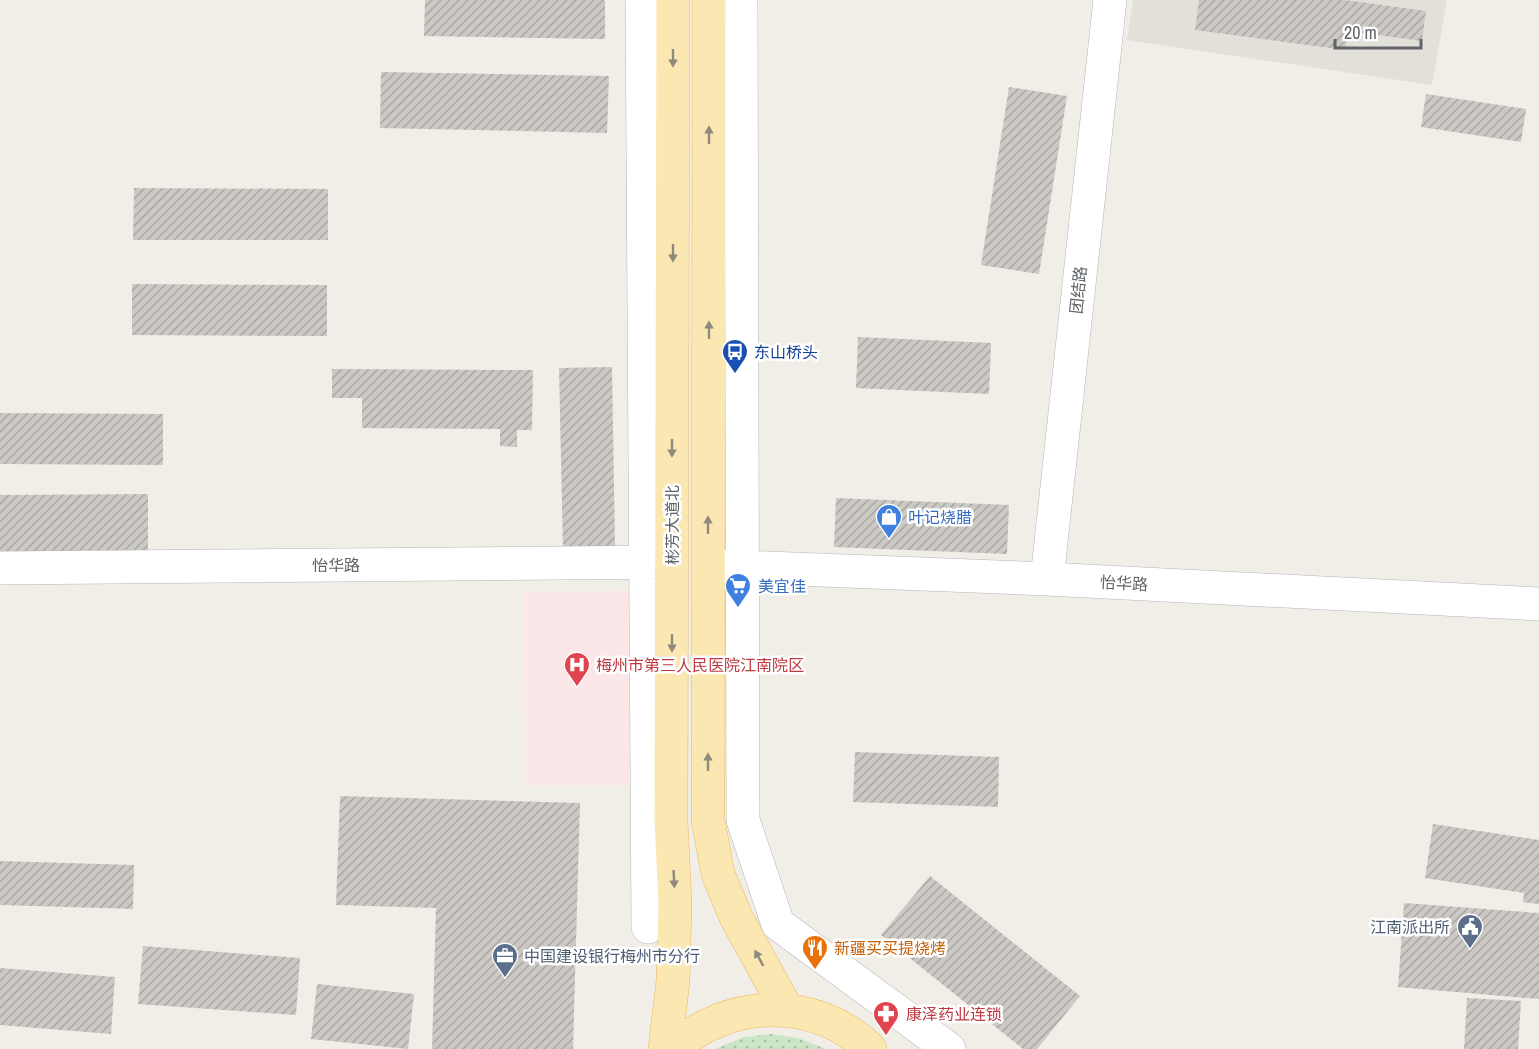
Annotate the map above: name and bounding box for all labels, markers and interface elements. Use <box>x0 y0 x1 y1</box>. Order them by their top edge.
scale bar <box>1335 12 1420 50</box>
text: 20 m <box>1344 20 1377 45</box>
one-way arrow <box>668 49 678 68</box>
one-way arrow <box>704 125 714 144</box>
one-way arrow <box>668 244 678 263</box>
street label: 团结路 <box>1065 265 1091 315</box>
one-way arrow <box>704 320 714 339</box>
bus stop icon: 东山桥头 <box>720 337 750 375</box>
place label: 东山桥头 <box>754 341 818 363</box>
one-way arrow <box>667 439 677 458</box>
street label: 彬芳大道北 <box>661 485 683 565</box>
shop icon: 叶记烧腊 <box>874 502 904 540</box>
place label: 叶记烧腊 <box>908 506 972 528</box>
one-way arrow <box>703 515 713 534</box>
street label: 怡华路 <box>312 554 360 576</box>
supermarket icon: 美宜佳 <box>723 571 753 609</box>
street label: 怡华路 <box>1099 571 1149 595</box>
place label: 美宜佳 <box>758 575 806 597</box>
one-way arrow <box>667 634 677 653</box>
hospital icon: 梅州市第三人民医院江南院区 <box>562 650 592 688</box>
place label: 梅州市第三人民医院江南院区 <box>596 654 804 676</box>
one-way arrow <box>703 752 713 771</box>
one-way arrow <box>669 869 678 888</box>
public building icon: 江南派出所 <box>1455 912 1485 950</box>
place label: 江南派出所 <box>1370 916 1450 938</box>
restaurant icon: 新疆买买提烧烤 <box>800 933 830 971</box>
place label: 新疆买买提烧烤 <box>834 937 946 959</box>
office icon: 中国建设银行梅州市分行 <box>490 941 520 979</box>
place label: 中国建设银行梅州市分行 <box>524 945 700 967</box>
one-way arrow <box>754 949 764 966</box>
pharmacy icon: 康泽药业连锁 <box>871 999 901 1037</box>
place label: 康泽药业连锁 <box>906 1003 1002 1025</box>

